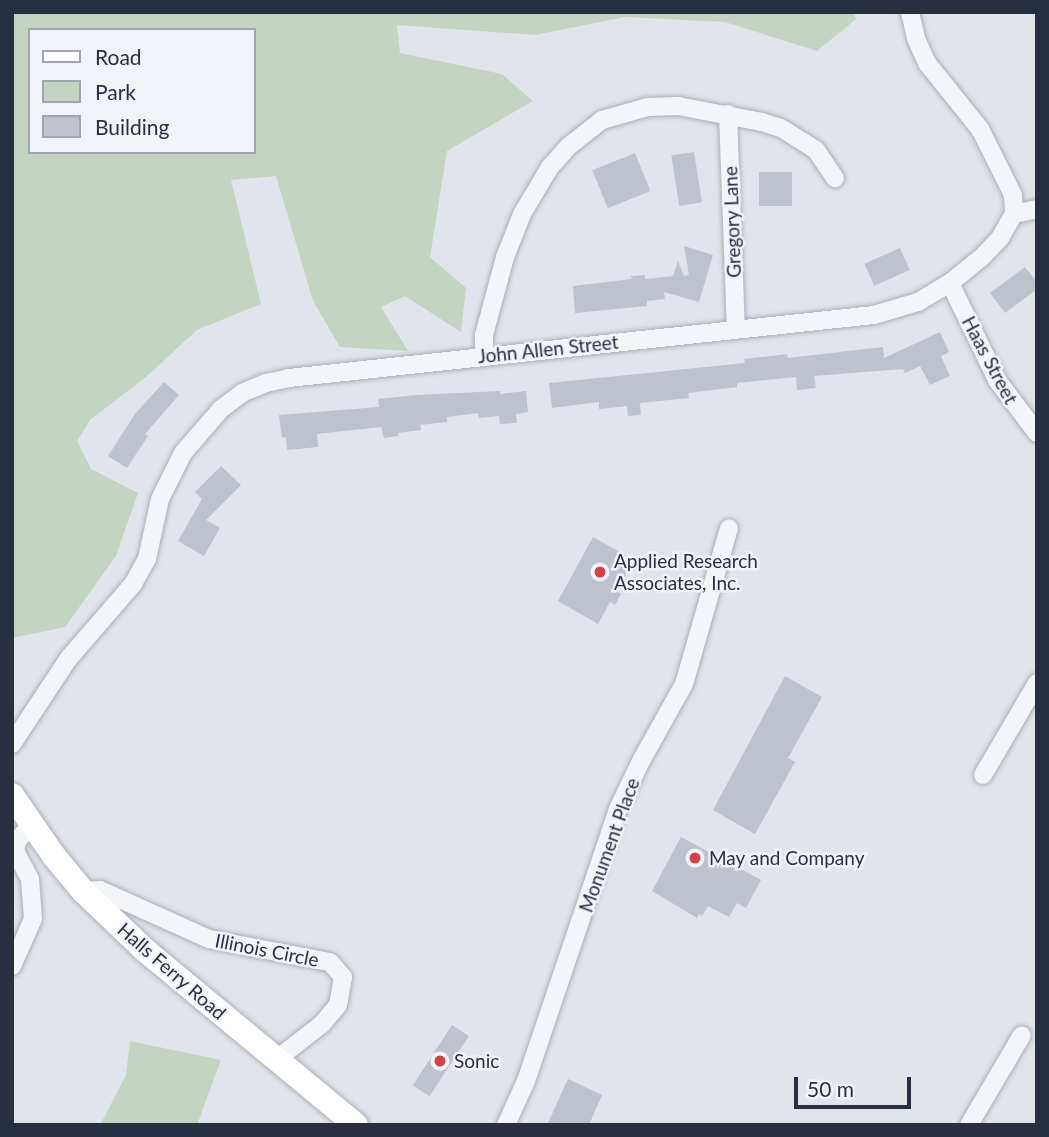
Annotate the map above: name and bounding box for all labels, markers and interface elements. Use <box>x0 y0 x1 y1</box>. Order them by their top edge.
legend <box>28 28 256 154</box>
text: Road <box>95 44 142 69</box>
text: Park <box>95 79 136 104</box>
text: Building <box>95 114 170 139</box>
street label: Gregory Lane <box>719 166 745 278</box>
street label: Haas Street <box>957 312 1023 408</box>
street label: John Allen Street <box>476 330 620 368</box>
place label: Applied Research Associates, Inc. <box>614 550 758 594</box>
marker: Applied Research Associates, Inc. <box>592 564 608 580</box>
street label: Monument Place <box>574 775 644 915</box>
place label: May and Company <box>709 847 865 869</box>
marker: May and Company <box>687 850 703 866</box>
street label: Halls Ferry Road <box>113 918 231 1024</box>
street label: Illinois Circle <box>213 929 321 971</box>
place label: Sonic <box>454 1050 499 1072</box>
marker: Sonic <box>432 1053 448 1069</box>
scale bar <box>797 1064 914 1108</box>
text: 50 m <box>807 1076 854 1101</box>

